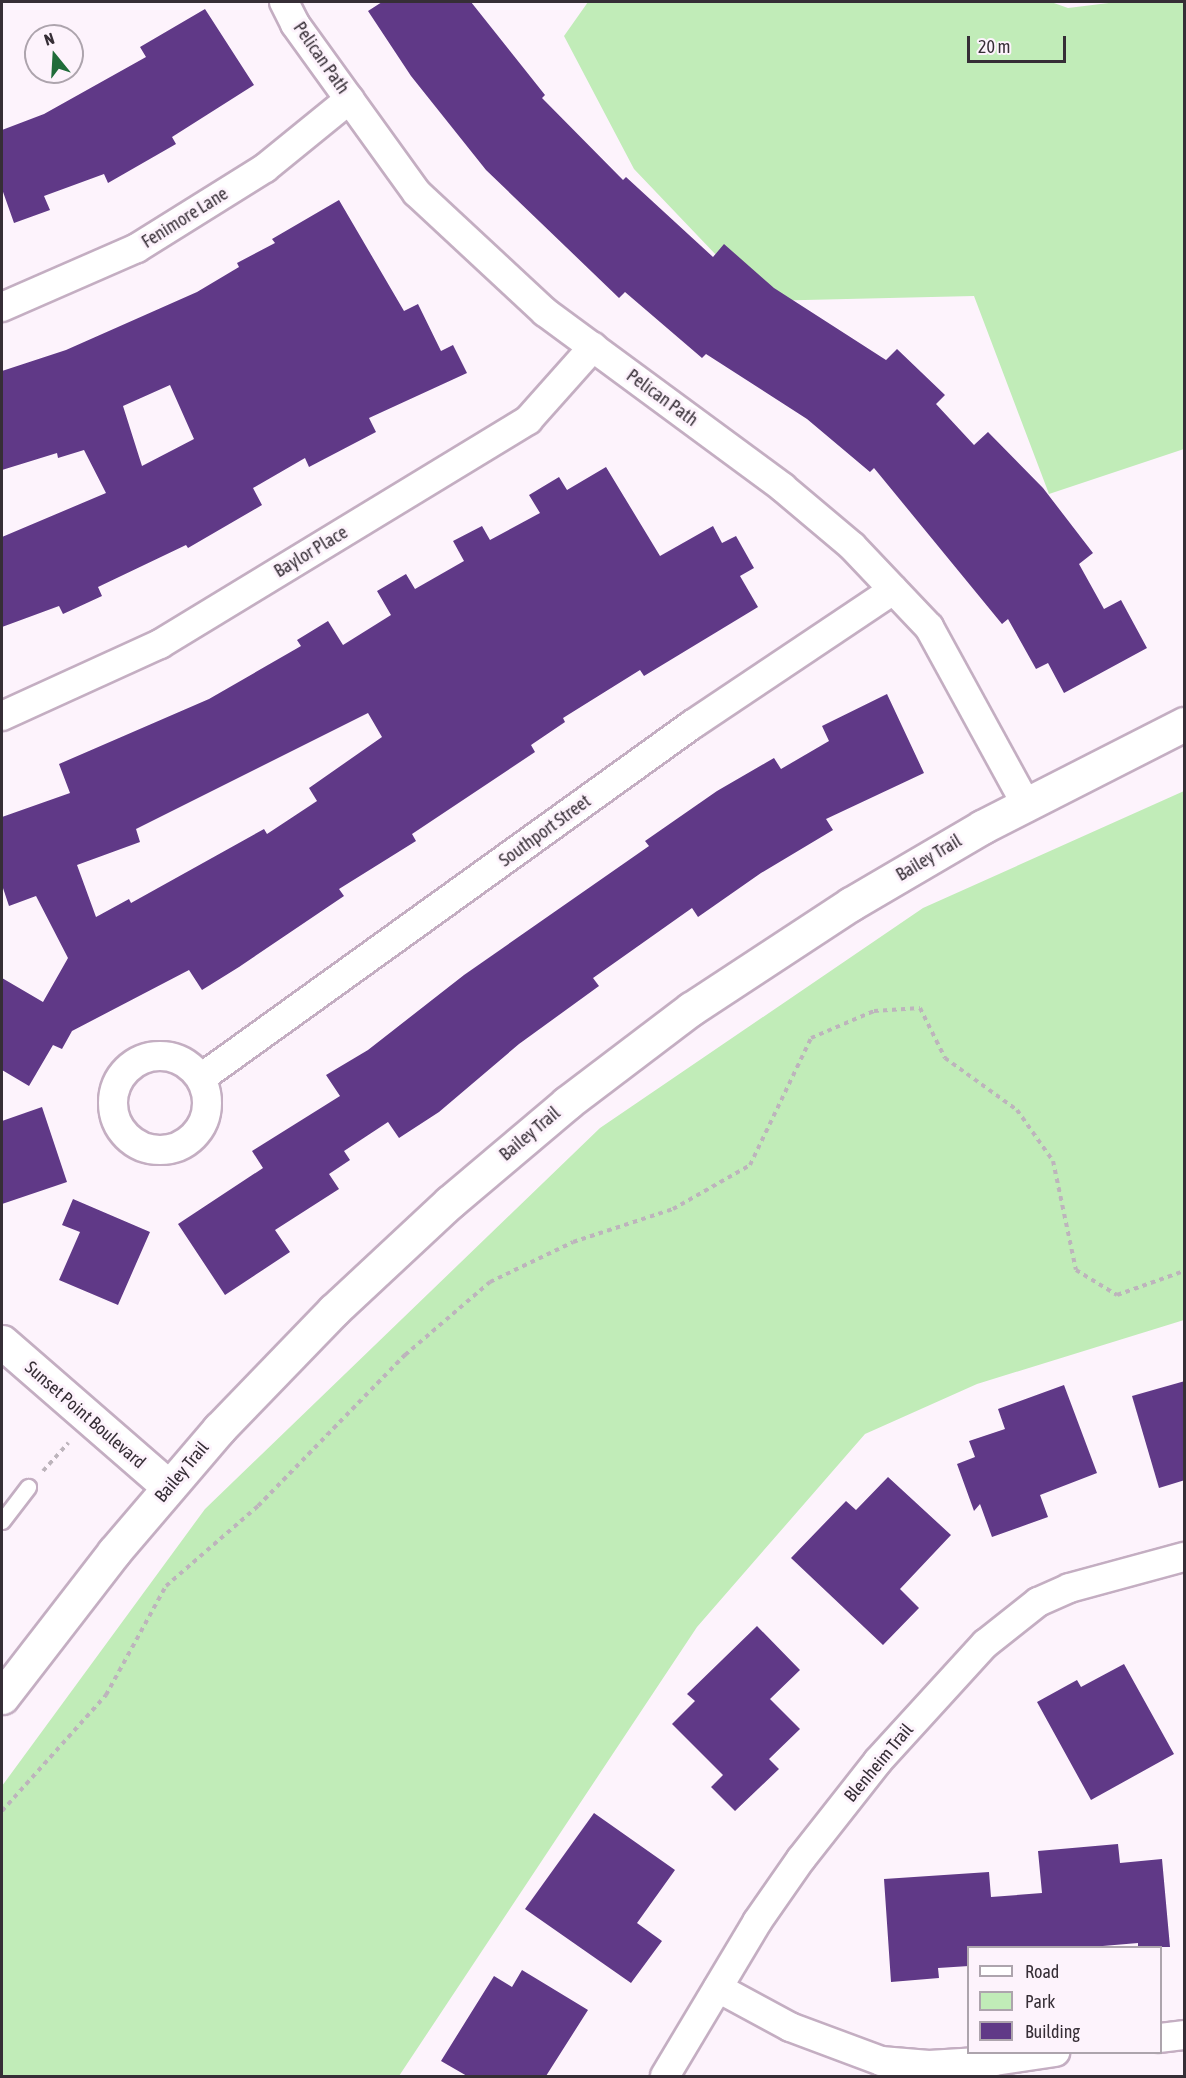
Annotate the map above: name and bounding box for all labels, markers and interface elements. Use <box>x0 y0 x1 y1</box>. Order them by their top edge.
street label: Pelican Path <box>288 18 354 98</box>
north arrow <box>24 24 84 84</box>
scale bar <box>970 24 1069 62</box>
text: N <box>42 29 56 49</box>
text: 20 m <box>978 36 1010 57</box>
street label: Fenimore Lane <box>138 183 232 253</box>
street label: Pelican Path <box>622 365 702 431</box>
street label: Baylor Place <box>270 522 352 582</box>
street label: Southport Street <box>495 791 595 871</box>
street label: Bailey Trail <box>892 830 966 886</box>
street label: Bailey Trail <box>495 1102 565 1166</box>
street label: Sunset Point Boulevard <box>20 1357 150 1473</box>
street label: Bailey Trail <box>150 1437 214 1507</box>
street label: Blenheim Trail <box>840 1719 918 1807</box>
legend <box>967 1946 1162 2054</box>
text: Road <box>1025 1961 1059 1982</box>
text: Park <box>1025 1991 1055 2012</box>
text: Building <box>1025 2021 1080 2042</box>

